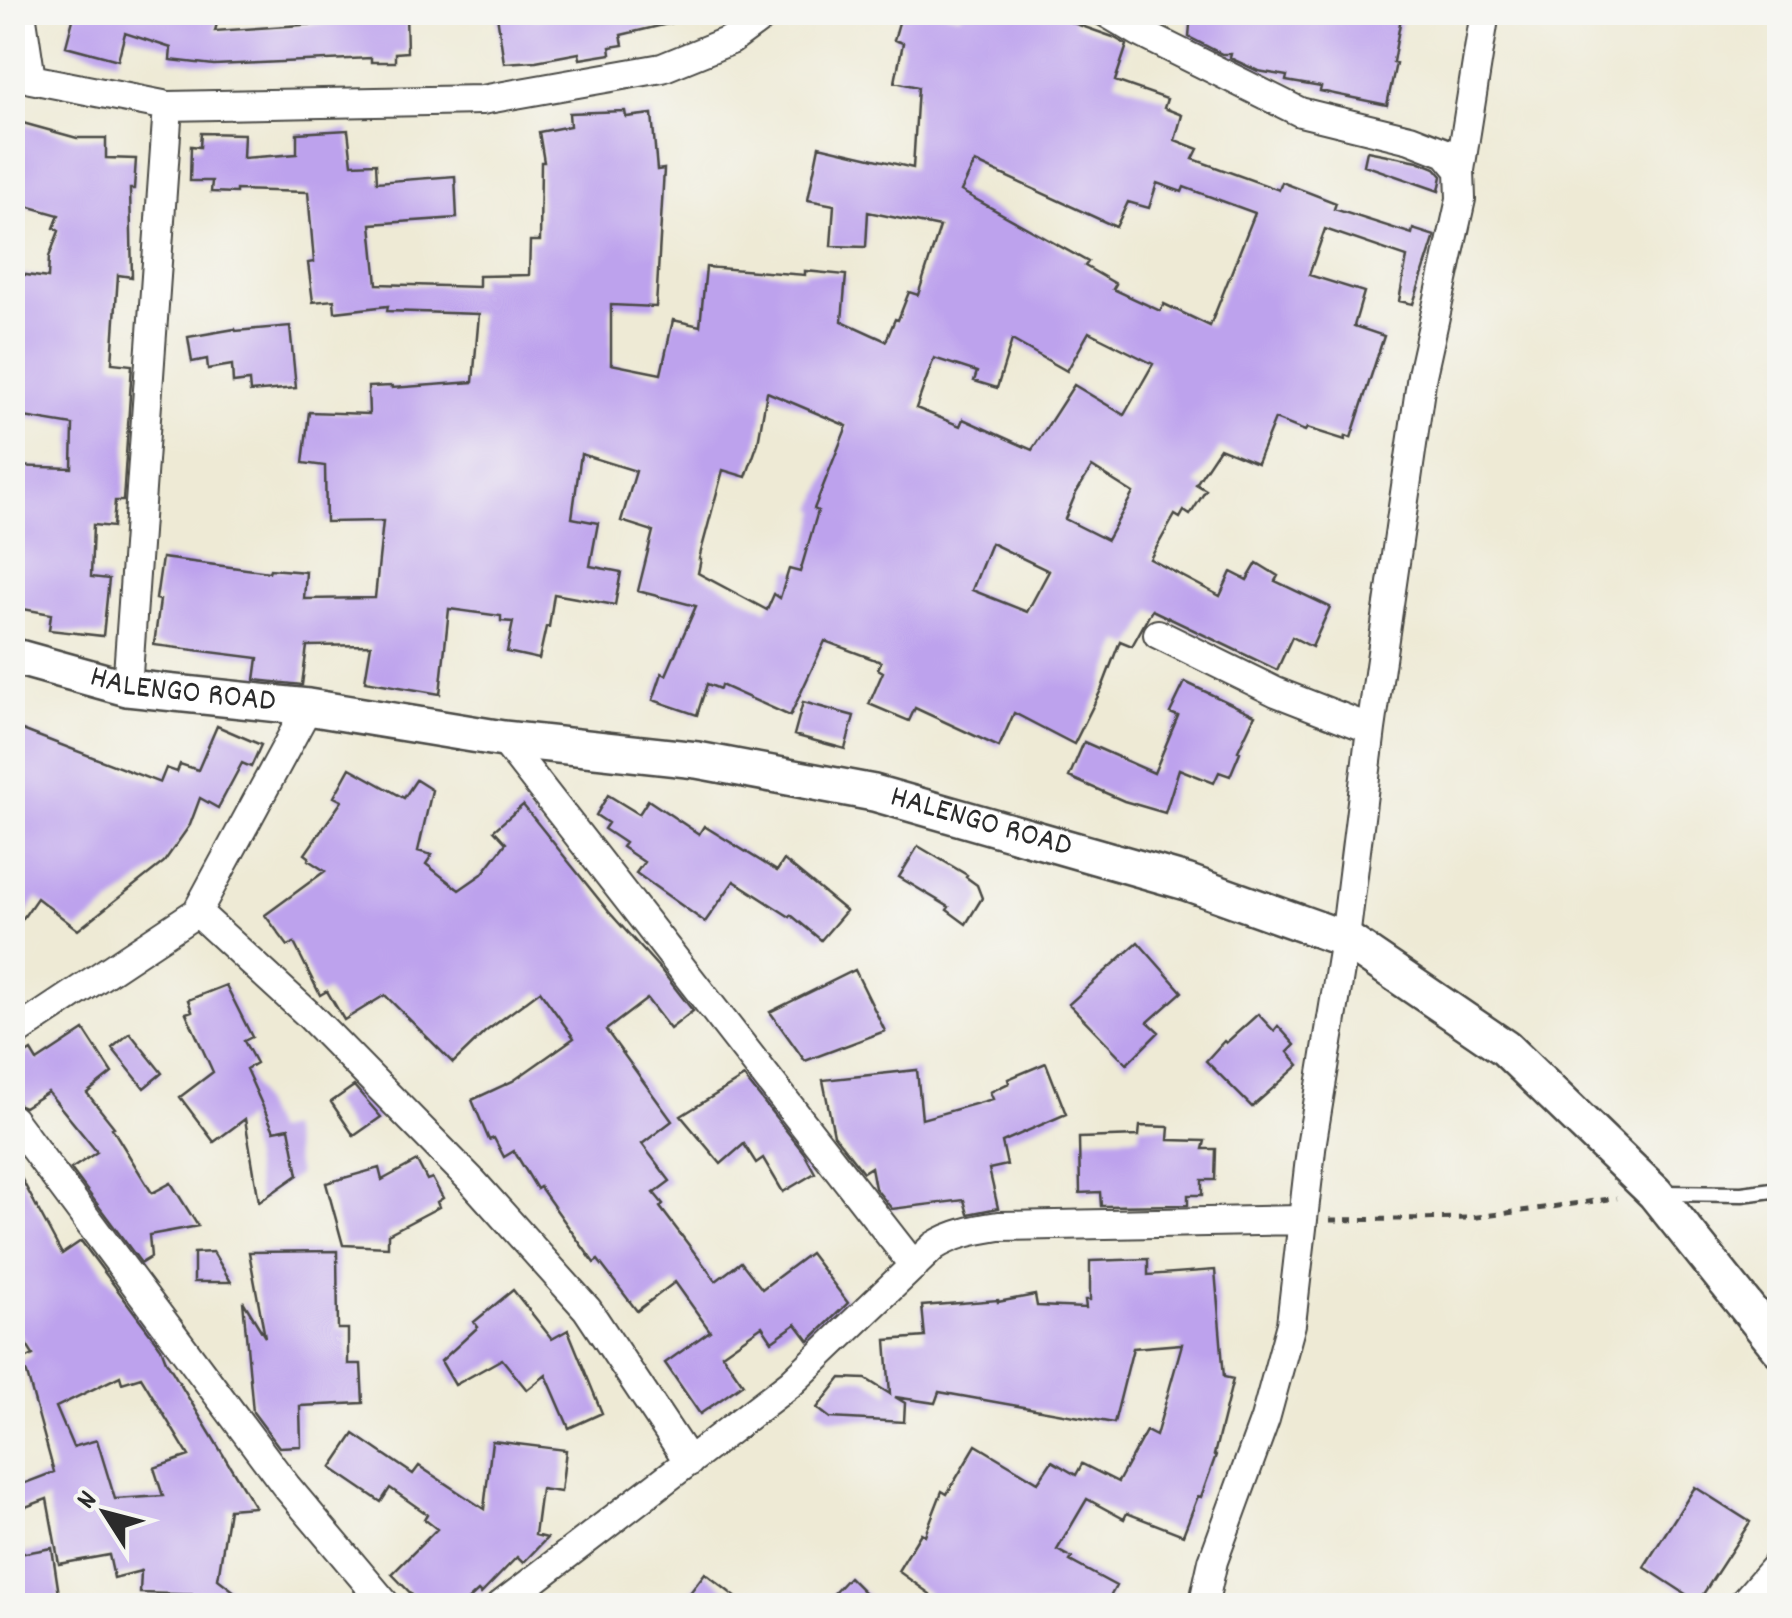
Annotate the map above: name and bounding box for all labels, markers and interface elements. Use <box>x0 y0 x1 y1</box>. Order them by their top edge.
street label: HALENGO ROAD <box>84 656 278 726</box>
street label: HALENGO ROAD <box>884 776 1077 871</box>
north arrow <box>55 1463 155 1563</box>
text: N <box>69 1484 109 1519</box>

